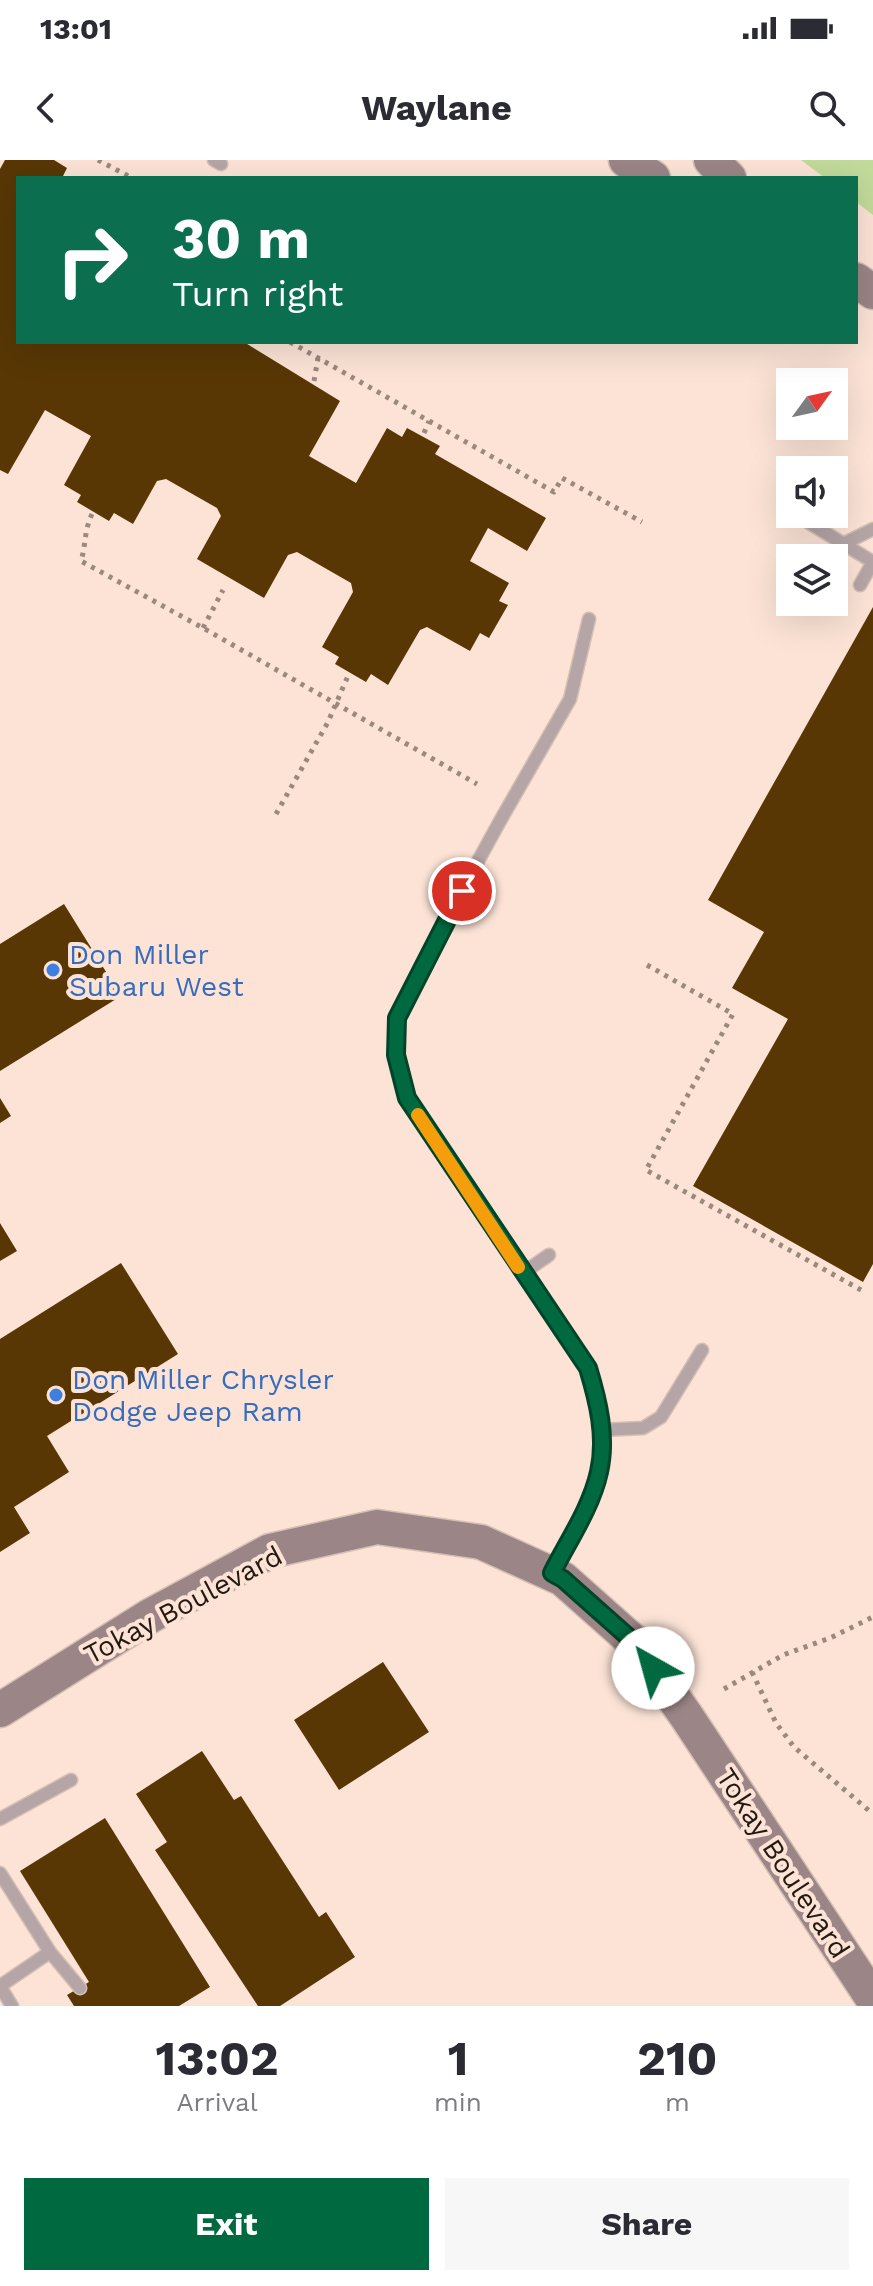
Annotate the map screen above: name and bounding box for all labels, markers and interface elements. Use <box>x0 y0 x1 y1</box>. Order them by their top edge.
text: 13:01 <box>40 11 112 46</box>
icon: back <box>24 86 68 130</box>
icon: search <box>805 86 849 130</box>
text: Waylane <box>361 87 512 129</box>
text: 30 m <box>172 206 310 272</box>
icon: right <box>40 208 144 312</box>
text: Turn right <box>172 273 343 315</box>
north arrow <box>776 368 848 440</box>
map controls <box>776 368 848 616</box>
button: sound <box>776 456 848 528</box>
button: layers <box>776 544 848 616</box>
pin <box>428 857 496 925</box>
icon: arrive <box>440 869 484 913</box>
place label: Don Miller Subaru West <box>69 938 244 1003</box>
marker: Don Miller Subaru West <box>44 961 62 979</box>
place label: Don Miller Chrysler Dodge Jeep Ram <box>72 1363 334 1428</box>
marker: Don Miller Chrysler Dodge Jeep Ram <box>47 1386 65 1404</box>
street label: Tokay Boulevard <box>78 1539 288 1671</box>
position arrow <box>611 1626 695 1710</box>
street label: Tokay Boulevard <box>709 1762 857 1964</box>
text: 13:02 <box>155 2030 279 2087</box>
text: 1 <box>448 2030 468 2087</box>
text: 210 <box>637 2030 718 2087</box>
text: Arrival <box>176 2087 258 2117</box>
text: min <box>434 2087 482 2117</box>
text: m <box>665 2087 690 2117</box>
button: Exit <box>24 2178 429 2270</box>
button: Share <box>445 2178 849 2270</box>

